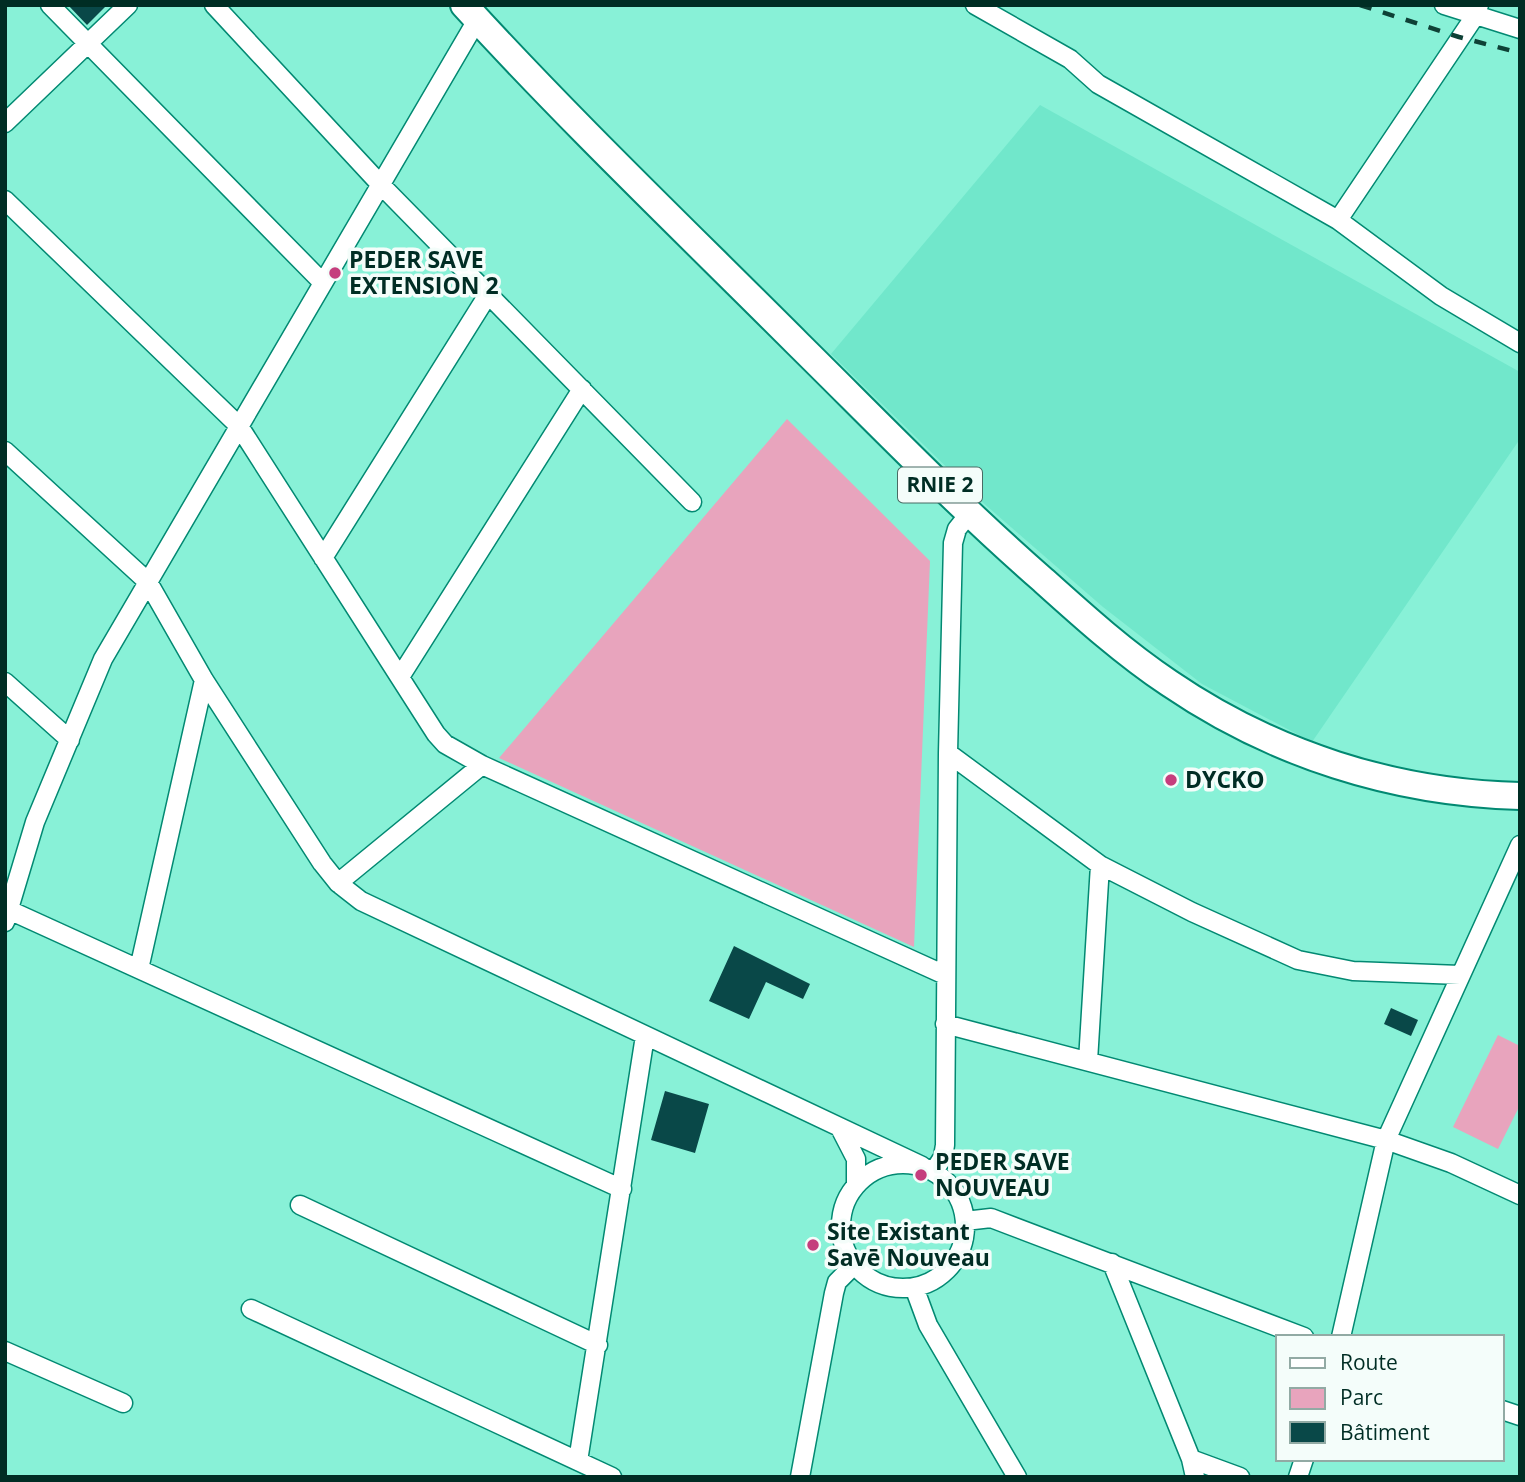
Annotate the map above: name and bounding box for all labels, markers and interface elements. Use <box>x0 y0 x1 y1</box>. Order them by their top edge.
place label: PEDER SAVE EXTENSION 2 <box>349 243 499 301</box>
marker: PEDER SAVE EXTENSION 2 <box>327 265 343 281</box>
road number: RNIE 2 <box>898 468 982 503</box>
place label: DYCKO <box>1185 763 1265 795</box>
marker: DYCKO <box>1163 772 1179 788</box>
place label: PEDER SAVE NOUVEAU <box>935 1145 1070 1203</box>
marker: PEDER SAVE NOUVEAU <box>913 1167 929 1183</box>
place label: Site Existant Savē Nouveau <box>827 1215 990 1273</box>
marker: Site Existant Savē Nouveau <box>805 1237 821 1253</box>
legend <box>1276 1335 1504 1461</box>
text: Route <box>1340 1348 1398 1376</box>
text: Parc <box>1340 1383 1383 1411</box>
text: Bâtiment <box>1340 1418 1430 1446</box>

